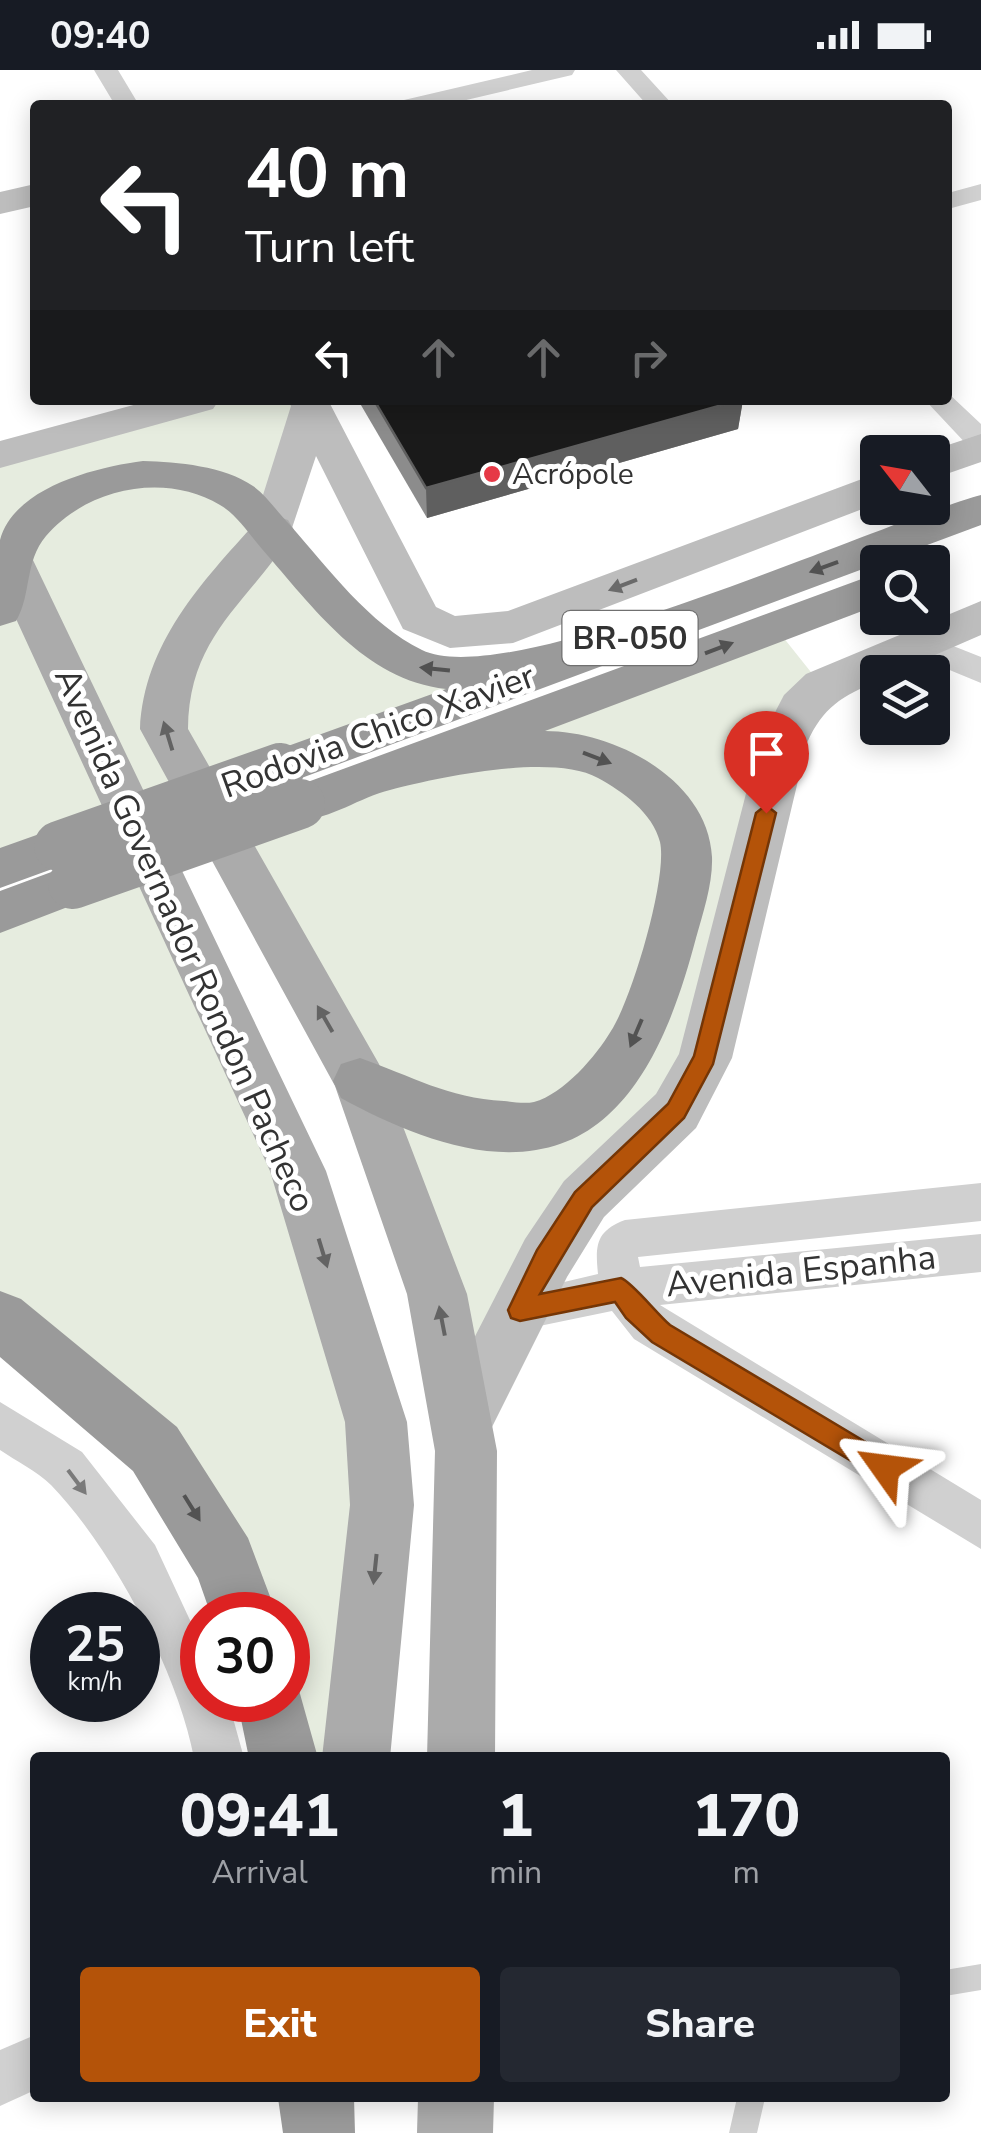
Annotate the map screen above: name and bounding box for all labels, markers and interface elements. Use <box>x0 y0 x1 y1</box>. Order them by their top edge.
text: 09:40 <box>50 10 151 61</box>
text: 40 m <box>245 126 409 222</box>
icon: left <box>80 140 210 270</box>
text: Turn left <box>245 217 414 278</box>
icon: left <box>306 330 361 385</box>
icon: ahead <box>411 330 466 385</box>
icon: ahead <box>516 330 571 385</box>
icon: right <box>621 330 676 385</box>
north arrow <box>860 435 950 525</box>
map controls <box>860 435 950 745</box>
place label: Acrópole <box>512 454 634 495</box>
marker: Acrópole <box>481 463 503 485</box>
button: search <box>860 545 950 635</box>
one-way arrow <box>808 560 838 575</box>
one-way arrow <box>608 578 638 593</box>
road number: BR-050 <box>562 611 698 665</box>
one-way arrow <box>704 640 734 656</box>
street label: Rodovia Chico Xavier <box>215 652 542 810</box>
button: layers <box>860 655 950 745</box>
street label: Avenida Governador Rondon Pacheco <box>43 660 327 1220</box>
one-way arrow <box>419 660 450 676</box>
pin <box>724 711 809 814</box>
one-way arrow <box>160 720 175 750</box>
icon: arrive <box>739 726 794 781</box>
one-way arrow <box>582 751 612 766</box>
one-way arrow <box>317 1005 334 1034</box>
one-way arrow <box>628 1018 644 1048</box>
street label: Avenida Espanha <box>664 1233 938 1309</box>
one-way arrow <box>317 1238 332 1268</box>
one-way arrow <box>434 1305 450 1336</box>
position arrow <box>833 1416 937 1520</box>
one-way arrow <box>67 1469 87 1495</box>
one-way arrow <box>183 1494 200 1522</box>
one-way arrow <box>367 1554 383 1586</box>
speed limit sign: 30 <box>180 1592 310 1722</box>
text: 25 <box>65 1610 125 1679</box>
text: km/h <box>67 1665 123 1699</box>
text: 09:41 <box>180 1775 339 1857</box>
text: 1 <box>498 1775 534 1857</box>
text: 170 <box>692 1775 800 1857</box>
text: Arrival <box>212 1851 308 1894</box>
text: min <box>489 1851 542 1894</box>
text: m <box>732 1851 760 1894</box>
button: Exit <box>80 1967 480 2082</box>
button: Share <box>500 1967 900 2082</box>

